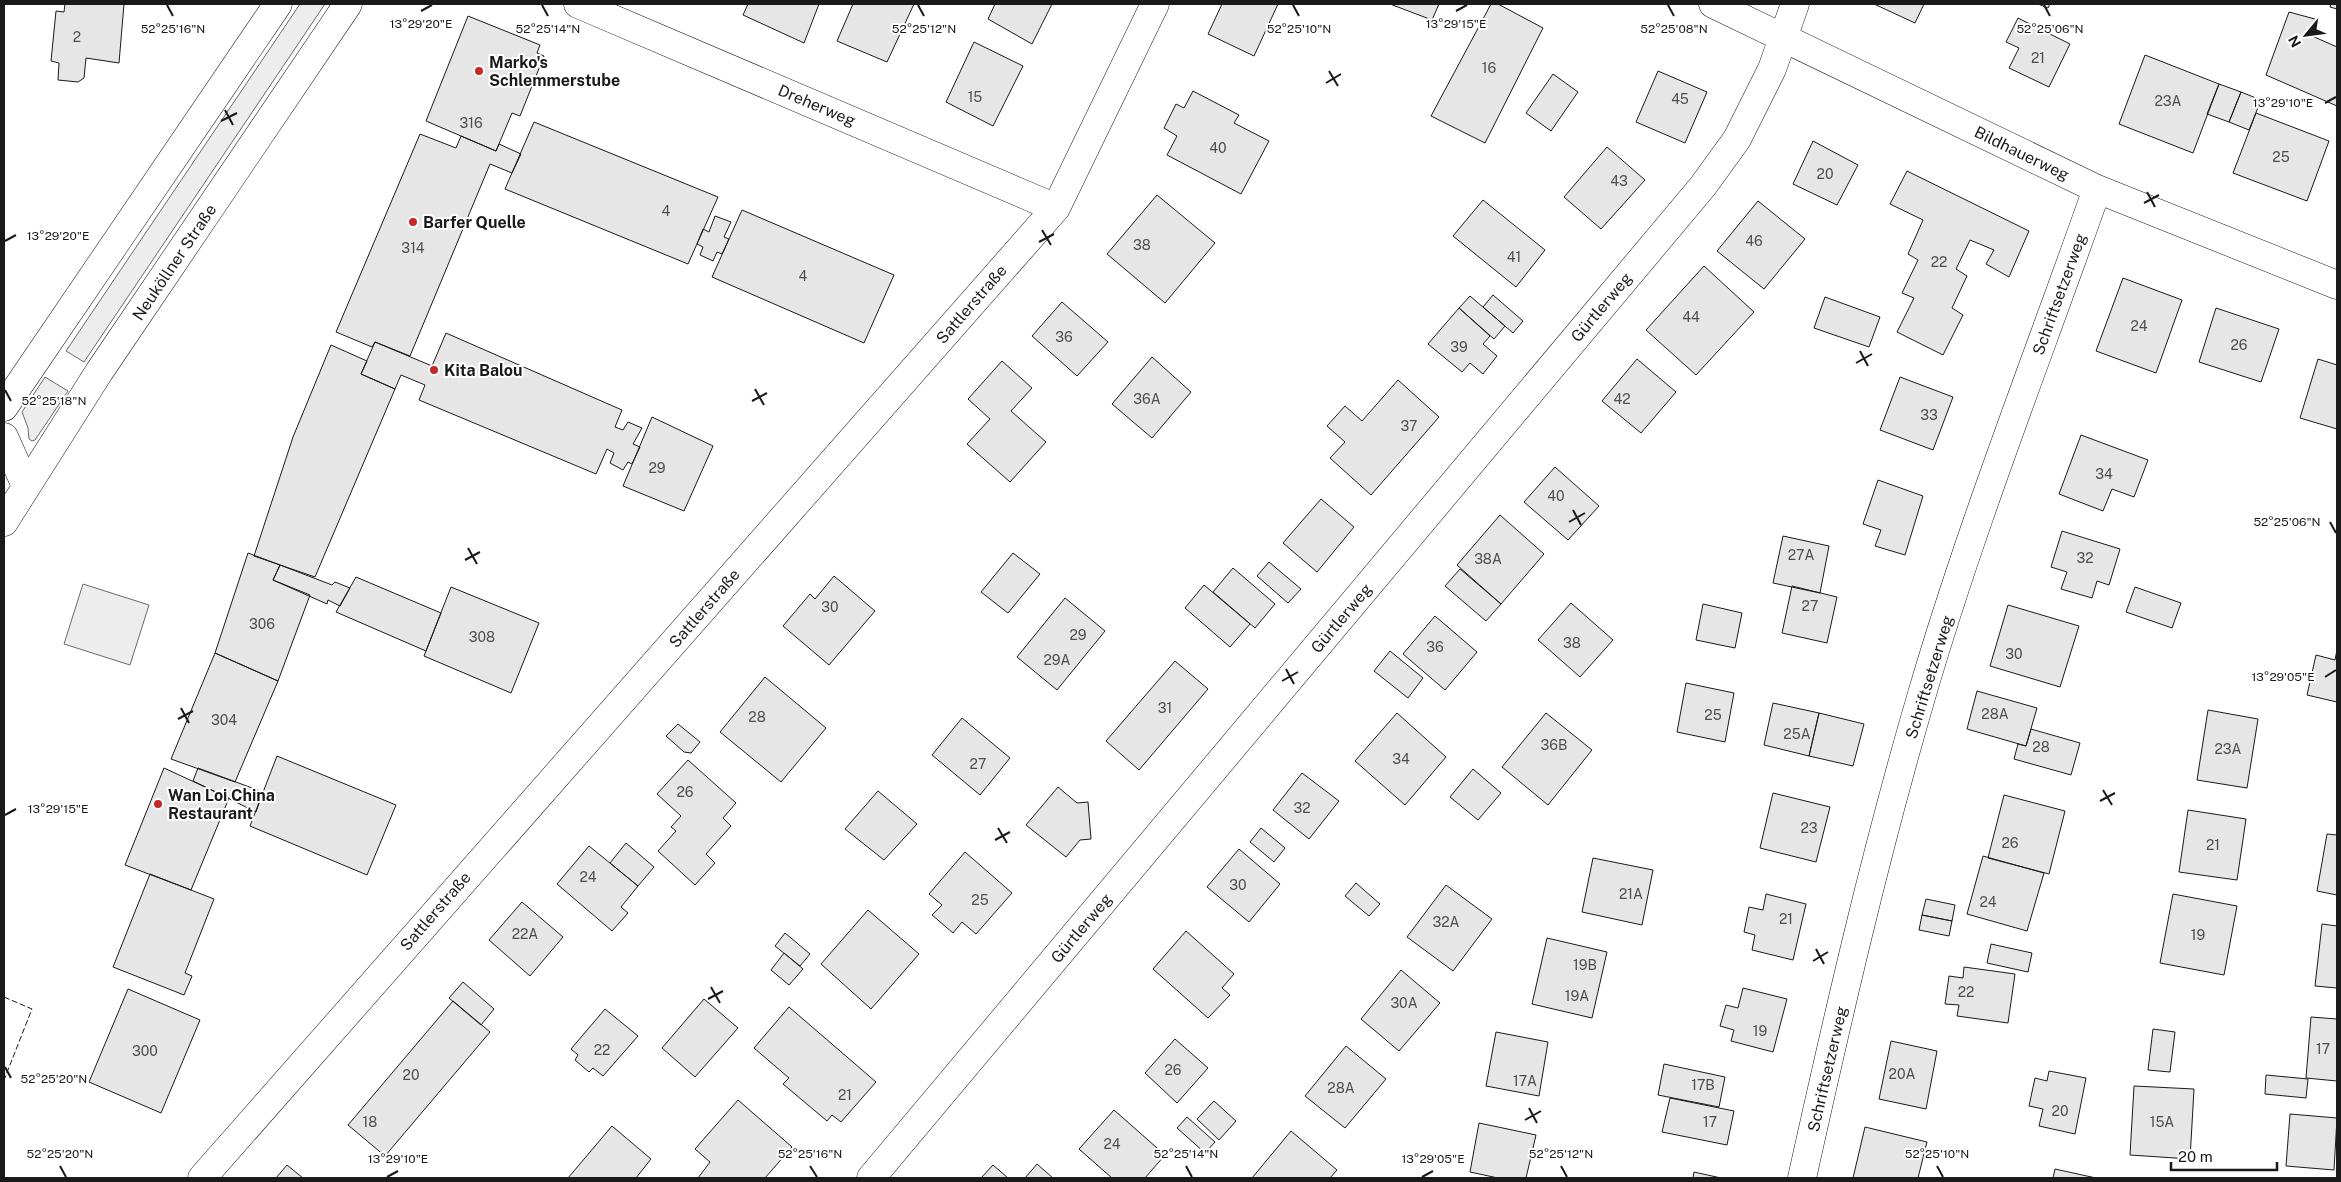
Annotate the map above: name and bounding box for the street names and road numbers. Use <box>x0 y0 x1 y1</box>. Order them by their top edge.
street label: Dreherweg <box>775 81 858 130</box>
street label: Bildhauerweg <box>1971 122 2072 185</box>
street label: Neuköllner Straße <box>129 201 220 324</box>
street label: Schriftsetzerweg <box>2029 231 2090 358</box>
street label: Sattlerstraße <box>932 261 1011 348</box>
street label: Gürtlerweg <box>1567 269 1636 346</box>
street label: Sattlerstraße <box>665 565 744 652</box>
street label: Gürtlerweg <box>1307 580 1376 657</box>
street label: Schriftsetzerweg <box>1902 613 1957 741</box>
street label: Sattlerstraße <box>396 868 475 955</box>
street label: Gürtlerweg <box>1047 890 1116 967</box>
street label: Schriftsetzerweg <box>1804 1004 1851 1134</box>

